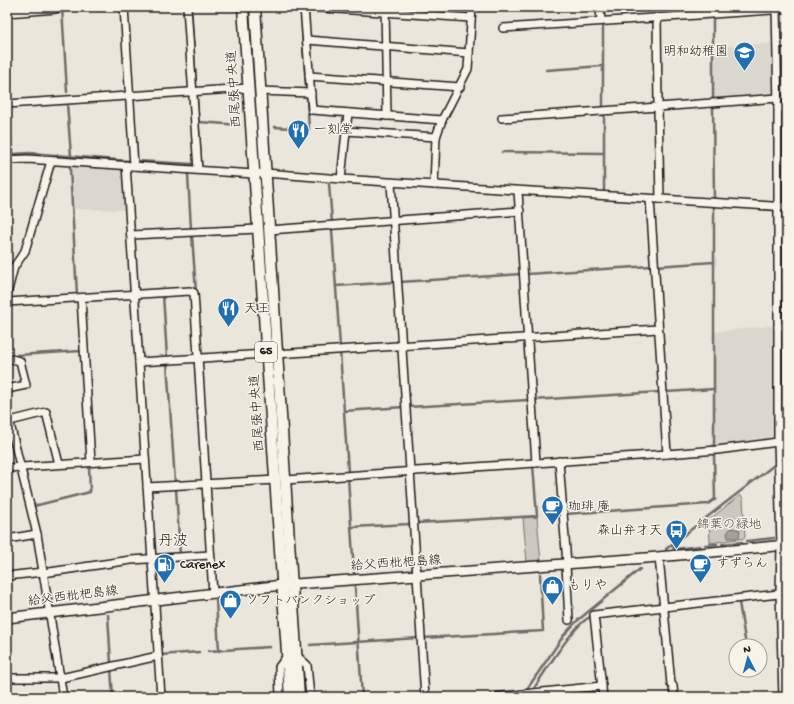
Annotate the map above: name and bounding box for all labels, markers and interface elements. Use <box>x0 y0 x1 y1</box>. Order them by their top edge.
school or university icon: 明和幼稚園 <box>731 39 757 72</box>
place label: 明和幼稚園 <box>663 44 728 60</box>
street label: 西尾張中央道 <box>224 50 245 129</box>
restaurant icon: 一刻堂 <box>285 117 311 150</box>
place label: 一刻堂 <box>314 123 353 138</box>
restaurant icon: 天王 <box>215 296 241 329</box>
place label: 天王 <box>244 302 270 317</box>
road number: 65 <box>255 342 277 362</box>
street label: 西尾張中央道 <box>247 374 268 453</box>
cafe icon: 珈琲 庵 <box>539 494 565 527</box>
place label: 珈琲 庵 <box>568 499 610 515</box>
park label: 錦葉の緑地 <box>696 517 762 533</box>
bus stop icon: 森山弁才天 <box>664 518 690 551</box>
place label: 森山弁才天 <box>597 524 662 539</box>
district label: 丹波 <box>158 532 188 551</box>
cafe icon: すずらん <box>688 551 714 584</box>
fuel station icon: Carenex <box>151 552 177 585</box>
street label: 給父西枇杷島線 <box>350 552 443 575</box>
place label: すずらん <box>716 557 768 572</box>
place label: Carenex <box>180 558 225 573</box>
shop icon: もりや <box>540 573 566 606</box>
place label: もりや <box>568 579 607 594</box>
street label: 給父西枇杷島線 <box>27 583 120 610</box>
shop icon: ソフトバンクショップ <box>217 588 243 621</box>
place label: ソフトバンクショップ <box>246 594 375 609</box>
north arrow <box>728 638 768 678</box>
text: N <box>743 644 751 656</box>

